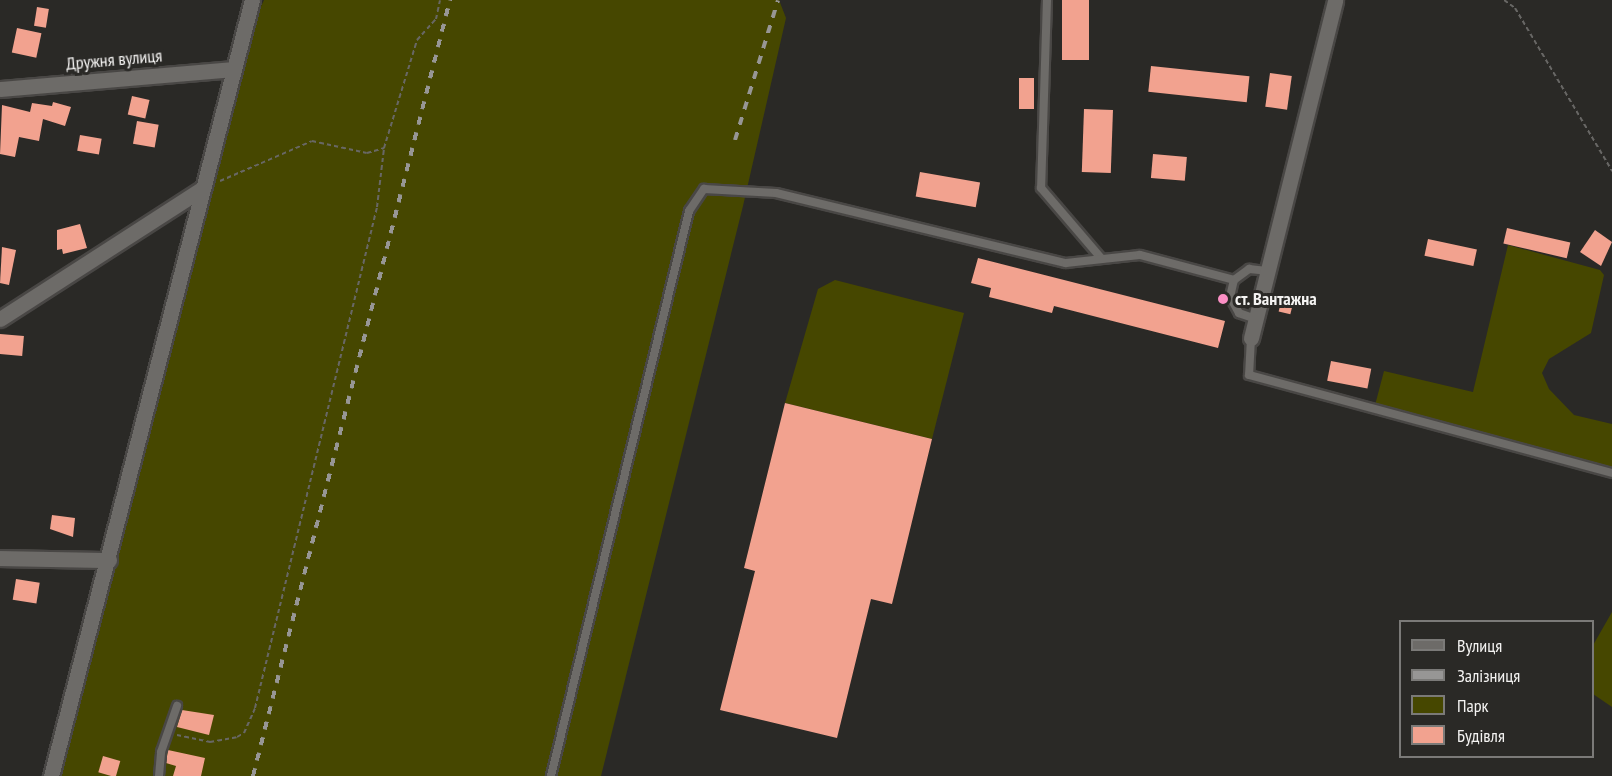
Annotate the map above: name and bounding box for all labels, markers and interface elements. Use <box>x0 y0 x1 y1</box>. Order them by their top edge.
street label: Дружня вулиця <box>65 45 163 75</box>
place label: ст. Вантажна <box>1235 288 1318 310</box>
marker: ст. Вантажна <box>1216 292 1230 306</box>
legend <box>1399 620 1594 758</box>
text: Вулиця <box>1457 634 1502 657</box>
text: Залізниця <box>1457 664 1520 687</box>
text: Парк <box>1457 694 1488 717</box>
text: Будівля <box>1457 724 1505 747</box>

